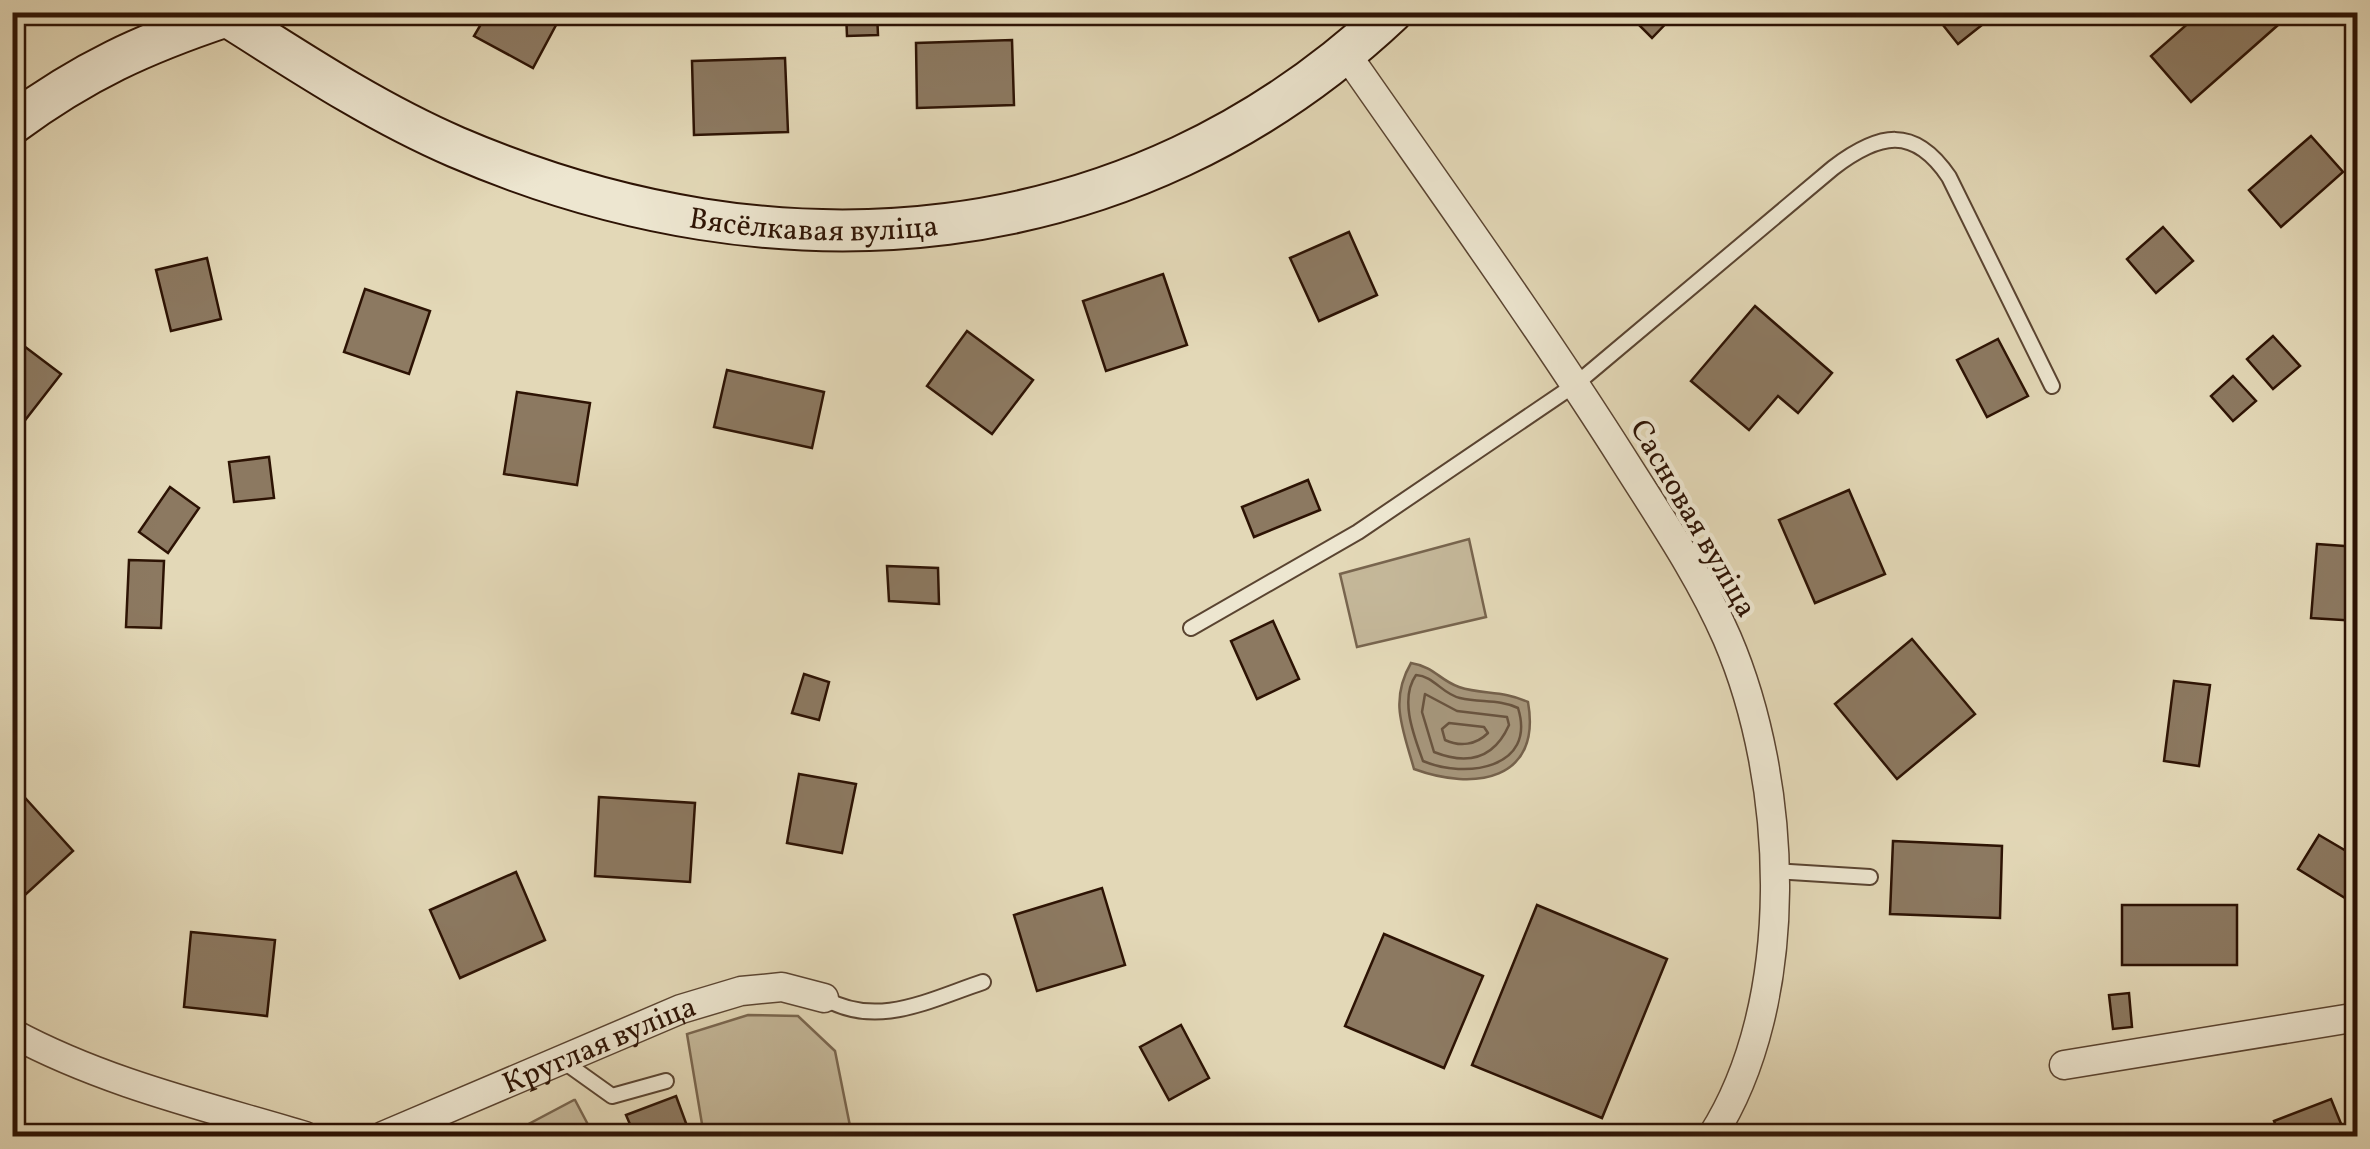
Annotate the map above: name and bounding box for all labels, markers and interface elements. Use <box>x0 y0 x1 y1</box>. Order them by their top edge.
street label: Вясёлкавая вуліца <box>686 198 941 253</box>
street label: Сасновая вуліца <box>1619 412 1766 626</box>
street label: Круглая вуліца <box>497 987 702 1106</box>

